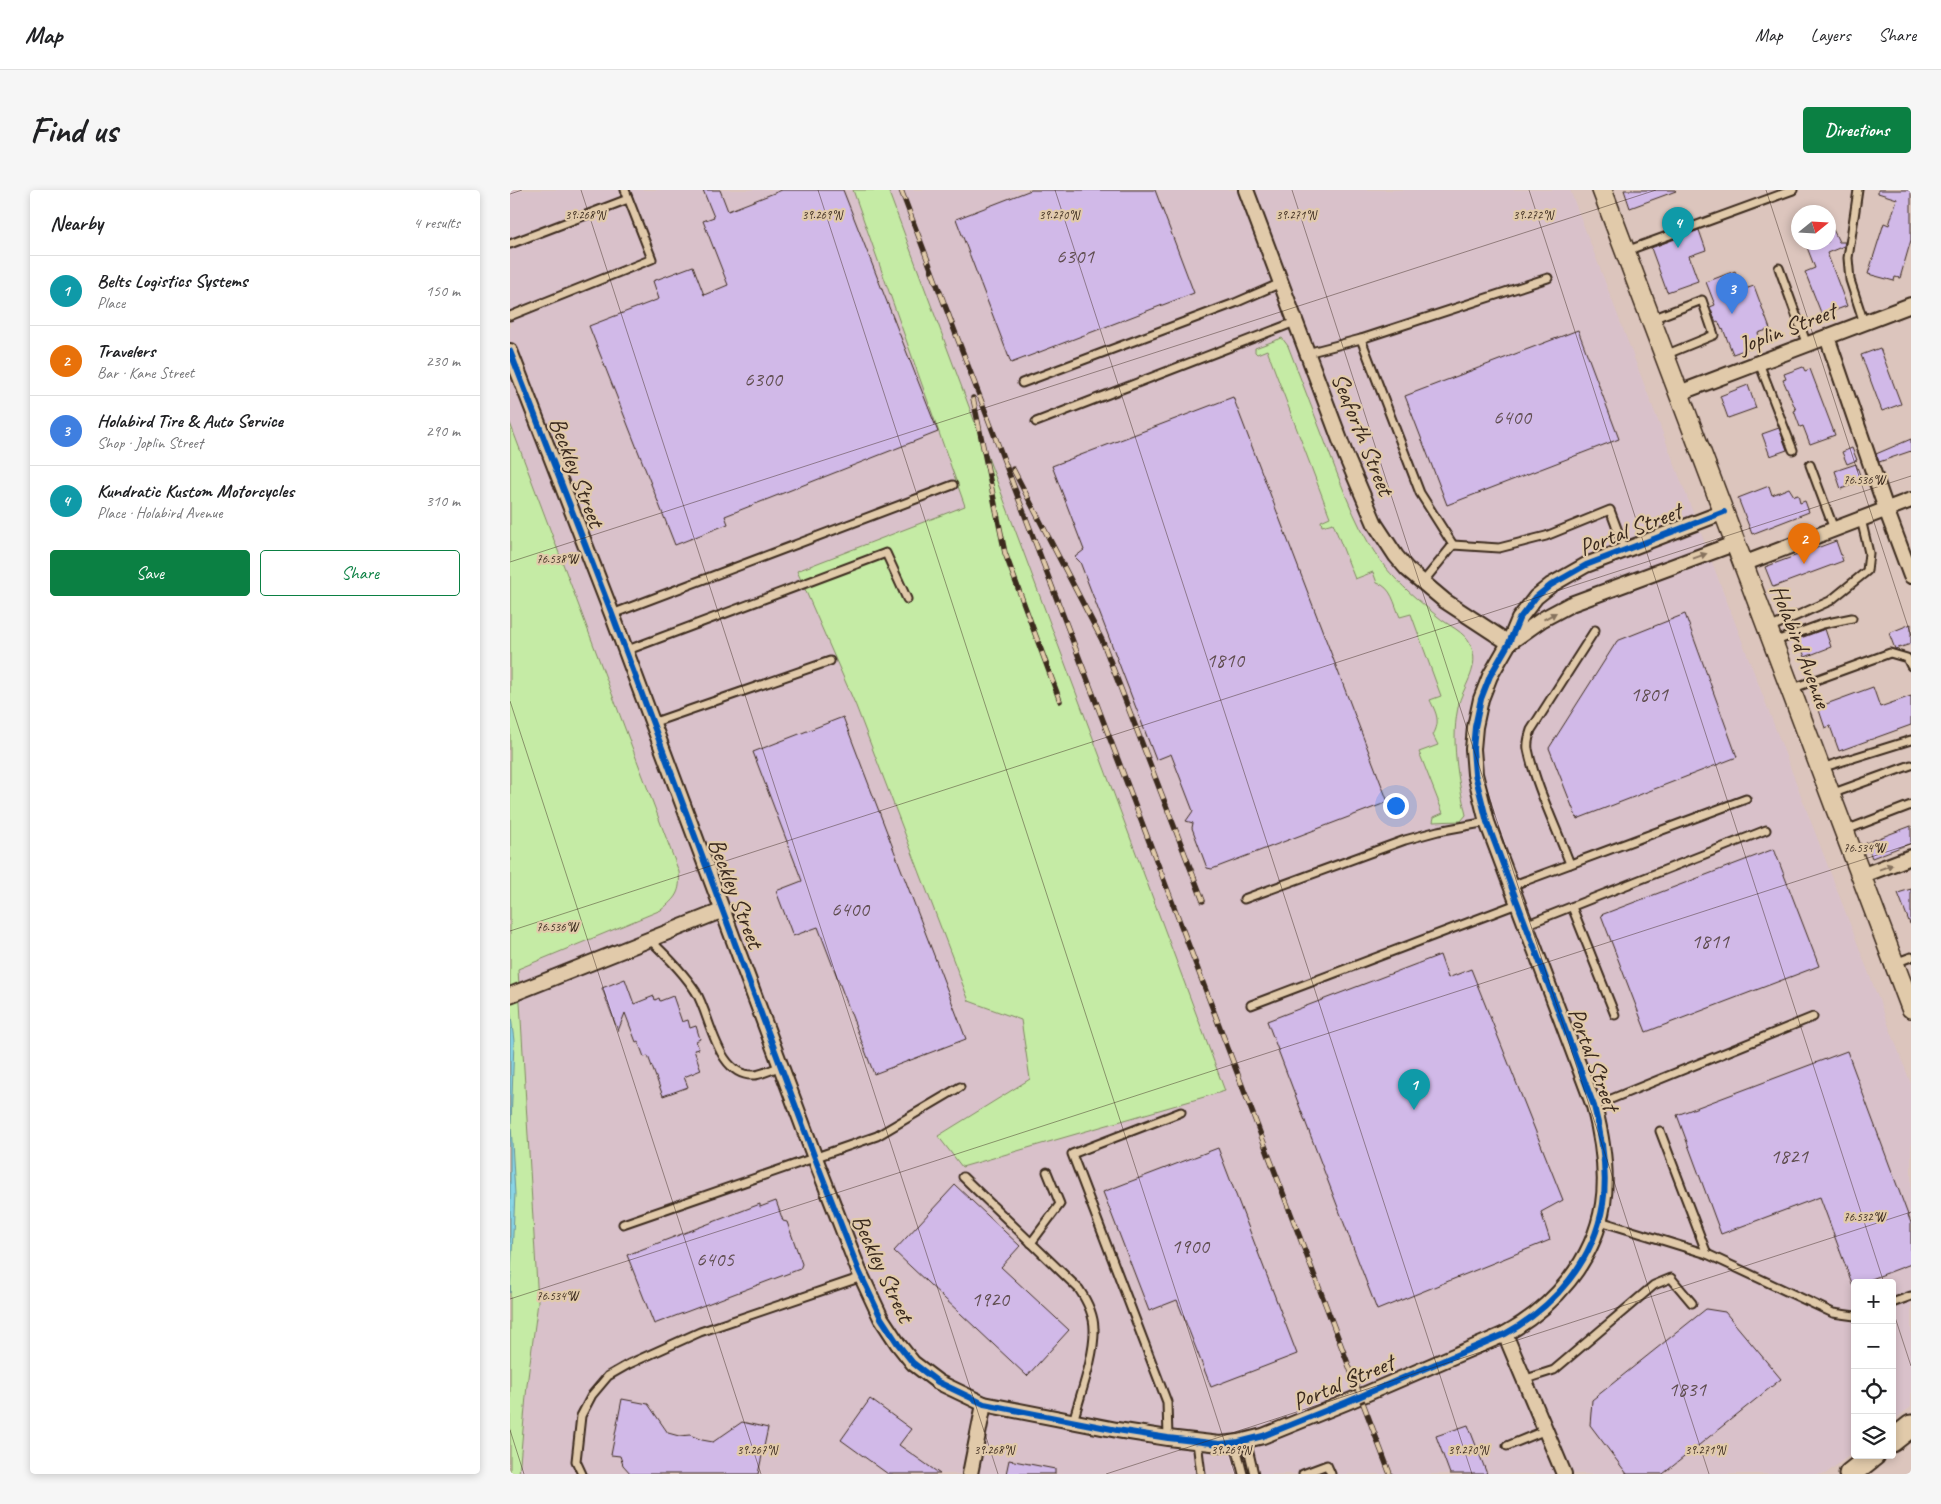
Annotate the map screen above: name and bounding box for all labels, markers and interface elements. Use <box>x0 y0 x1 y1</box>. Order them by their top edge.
text: Map <box>25 20 62 50</box>
text: Map <box>1755 24 1783 46</box>
text: Layers <box>1811 24 1850 46</box>
text: Share <box>1878 24 1916 46</box>
button: Directions <box>1803 107 1911 153</box>
text: Find us <box>30 108 117 153</box>
north arrow <box>1791 205 1836 250</box>
text: 39.268°N <box>565 207 607 223</box>
text: 39.269°N <box>802 207 844 223</box>
text: 39.270°N <box>1039 207 1081 223</box>
text: 39.271°N <box>1276 207 1318 223</box>
text: 39.272°N <box>1513 207 1555 223</box>
pin: 4 <box>1662 207 1694 248</box>
text: Nearby <box>50 210 103 236</box>
text: 4 results <box>413 213 460 233</box>
house number: 6301 <box>1056 243 1095 269</box>
text: Belts Logistics Systems <box>97 269 247 293</box>
pin: 3 <box>1716 273 1748 314</box>
text: 1 <box>62 281 70 301</box>
text: 150 m <box>426 281 460 301</box>
text: Place <box>97 293 125 313</box>
street label: Joplin Street <box>1733 295 1843 361</box>
text: Travelers <box>97 339 155 363</box>
text: 2 <box>62 351 70 371</box>
text: 230 m <box>426 351 460 371</box>
text: Bar · Kane Street <box>97 363 194 383</box>
house number: 6300 <box>744 366 783 392</box>
street label: Seaforth Street <box>1325 368 1402 502</box>
house number: 6400 <box>1493 404 1532 430</box>
text: Holabird Tire & Auto Service <box>97 409 283 433</box>
street label: Beckley Street <box>542 413 612 533</box>
text: 3 <box>62 421 70 441</box>
text: 290 m <box>426 421 460 441</box>
text: Shop · Joplin Street <box>97 433 203 453</box>
text: 76.536°W <box>1843 472 1887 488</box>
text: Kundratic Kustom Motorcycles <box>97 479 294 503</box>
text: 4 <box>62 491 70 511</box>
text: 310 m <box>426 491 460 511</box>
street label: Portal Street <box>1575 495 1688 562</box>
text: Place · Holabird Avenue <box>97 503 222 523</box>
pin: 2 <box>1788 523 1820 564</box>
button: Save <box>50 550 250 596</box>
button: Share <box>260 550 460 596</box>
text: 76.538°W <box>536 551 580 567</box>
one-way arrow <box>1693 552 1708 559</box>
street label: Holabird Avenue <box>1764 580 1839 714</box>
one-way arrow <box>1542 612 1557 620</box>
house number: 1810 <box>1206 647 1245 673</box>
house number: 1801 <box>1630 681 1669 707</box>
your location <box>1383 793 1409 819</box>
street label: Beckley Street <box>701 834 771 954</box>
text: 76.534°W <box>1843 840 1887 856</box>
one-way arrow <box>1879 863 1894 871</box>
house number: 6400 <box>831 896 870 922</box>
text: 76.536°W <box>536 919 580 935</box>
house number: 1811 <box>1691 928 1730 954</box>
street label: Portal Street <box>1562 1003 1627 1117</box>
pin: 1 <box>1398 1069 1430 1110</box>
house number: 1821 <box>1770 1143 1809 1169</box>
street label: Beckley Street <box>845 1209 922 1328</box>
text: 76.532°W <box>1843 1209 1887 1225</box>
house number: 1900 <box>1171 1233 1210 1259</box>
house number: 6405 <box>696 1246 735 1272</box>
map controls <box>1851 1279 1896 1459</box>
button: + <box>1851 1279 1896 1324</box>
house number: 1920 <box>971 1286 1010 1312</box>
text: 76.534°W <box>536 1288 580 1304</box>
button: − <box>1851 1324 1896 1369</box>
street label: Portal Street <box>1288 1346 1401 1417</box>
button: locate <box>1851 1369 1896 1414</box>
house number: 1831 <box>1668 1376 1707 1402</box>
button: layers <box>1851 1414 1896 1459</box>
text: 39.267°N <box>737 1442 779 1458</box>
text: 39.268°N <box>974 1442 1016 1458</box>
text: 39.269°N <box>1211 1442 1253 1458</box>
text: 39.270°N <box>1448 1442 1490 1458</box>
text: 39.271°N <box>1685 1442 1727 1458</box>

